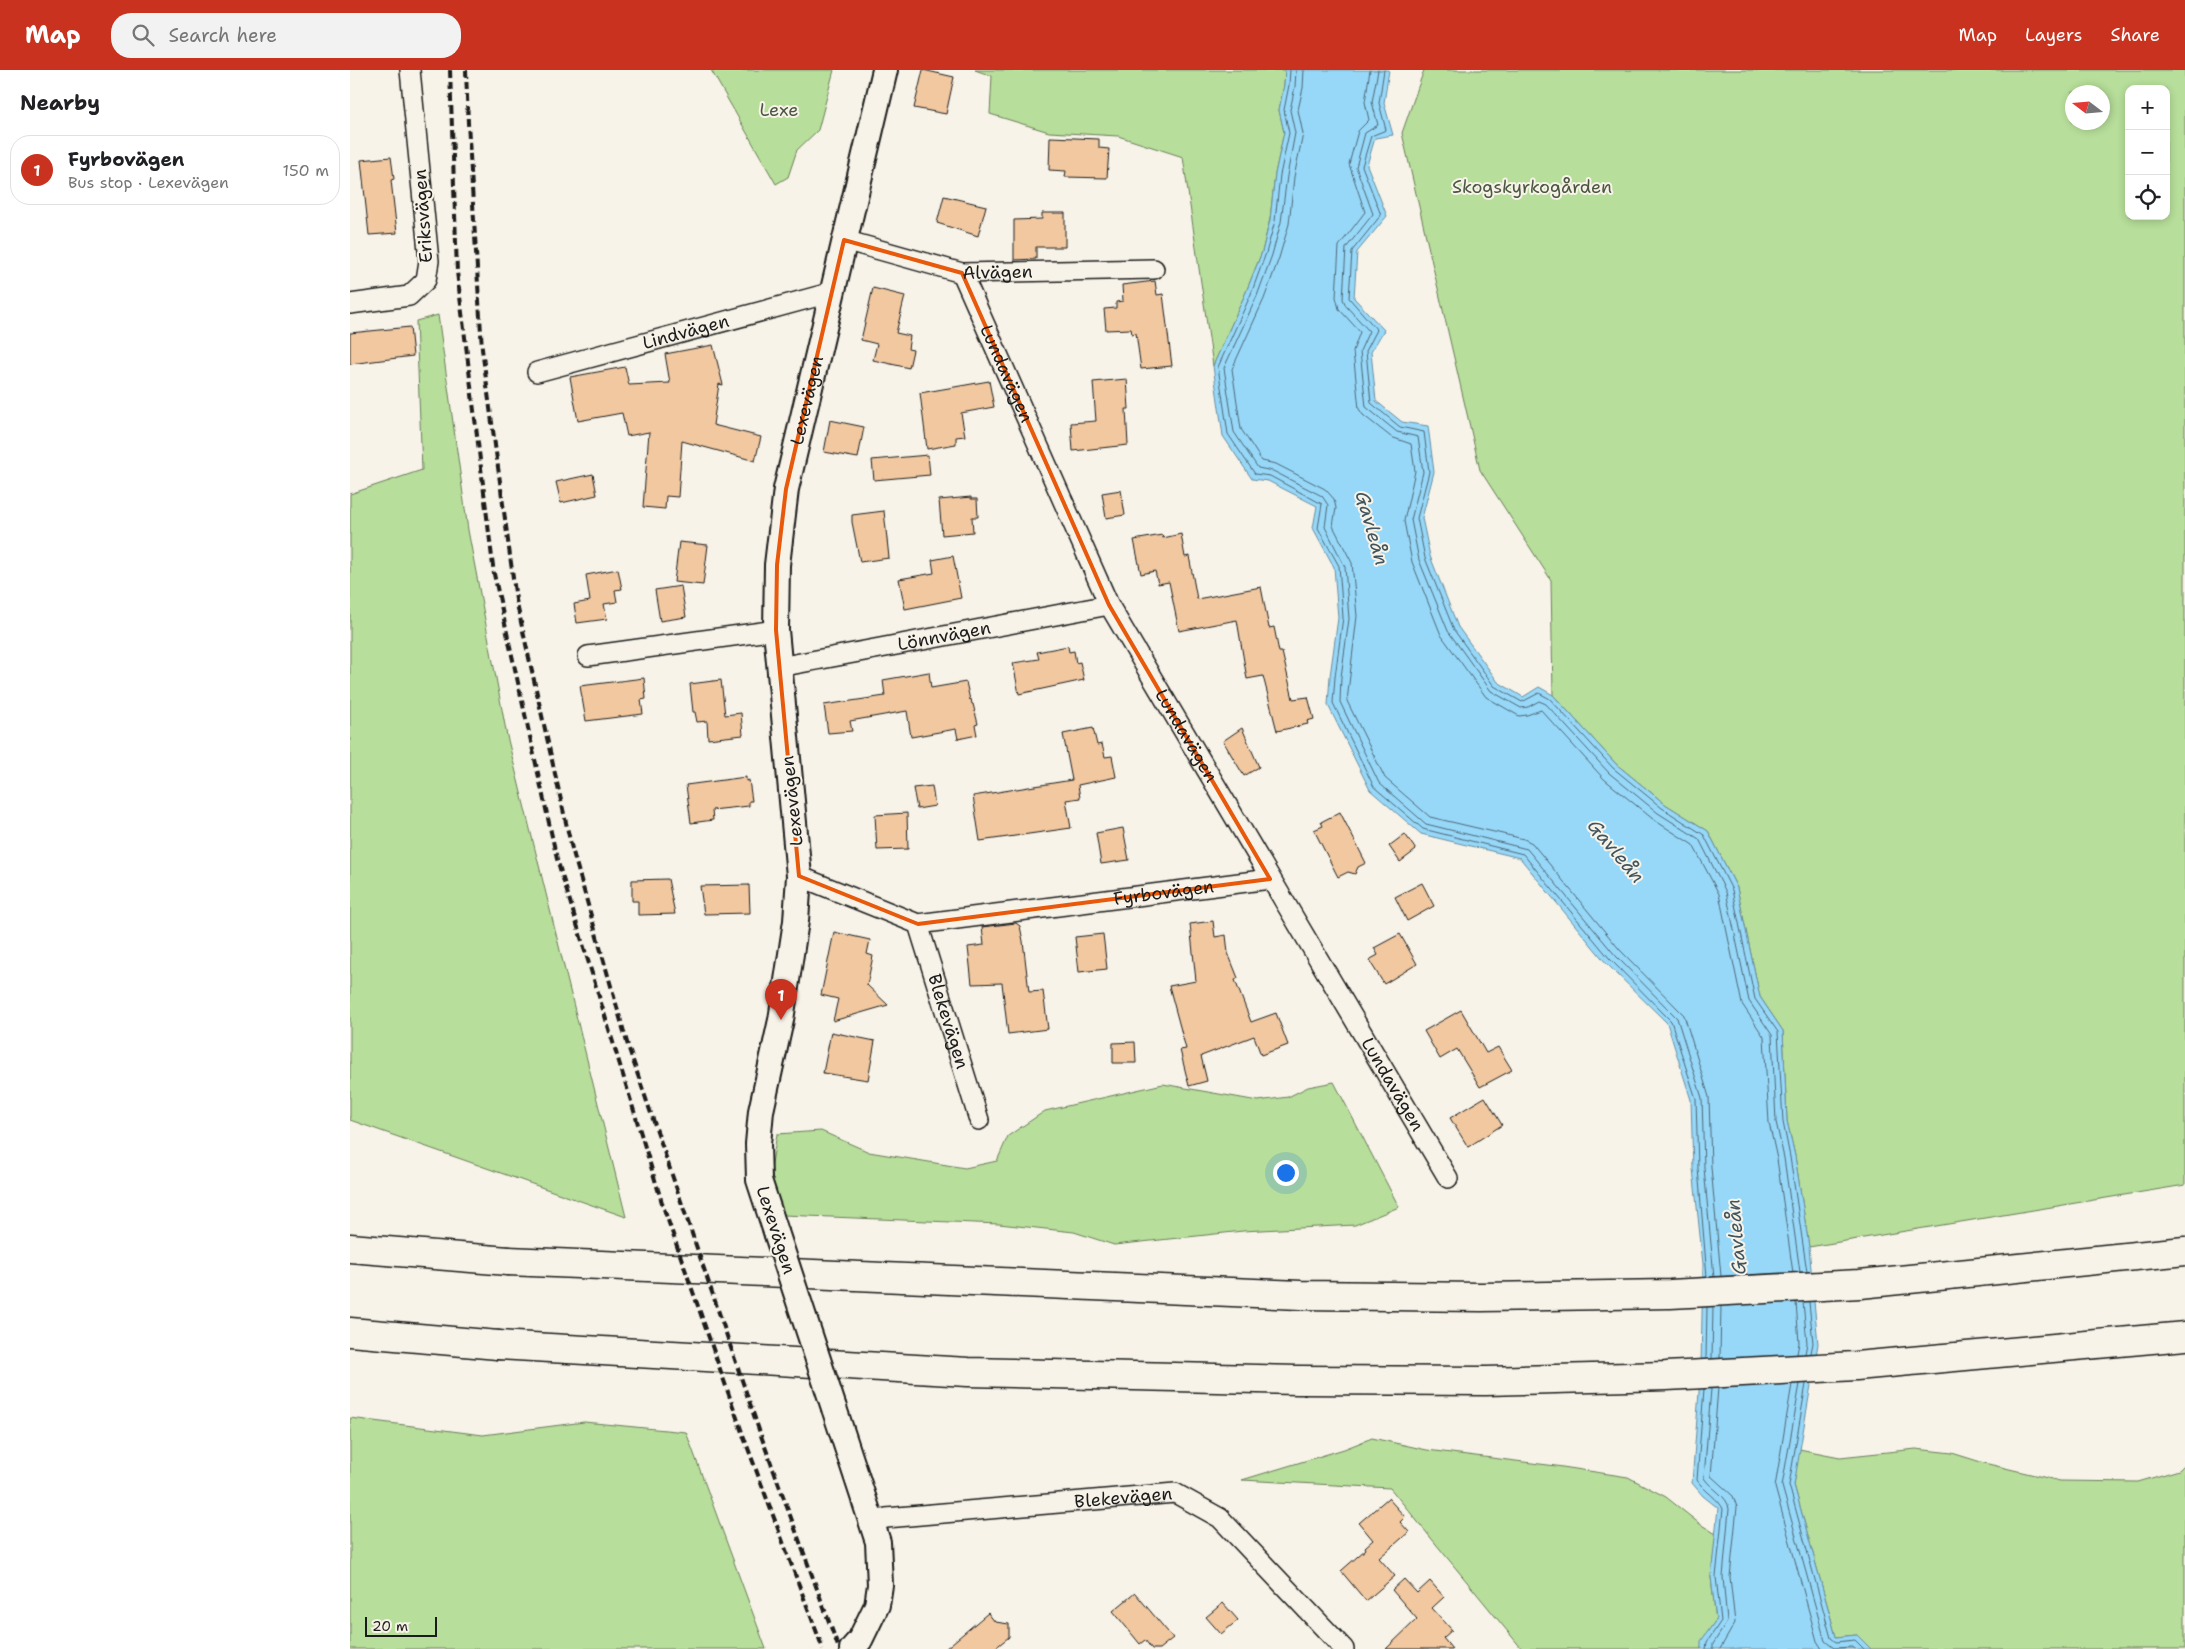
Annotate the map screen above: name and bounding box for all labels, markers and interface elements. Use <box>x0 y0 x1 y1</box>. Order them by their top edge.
search box <box>111 13 461 58</box>
text: Map <box>25 19 81 51</box>
icon: search <box>129 21 157 49</box>
text: Search here <box>169 23 277 48</box>
text: Map <box>1959 23 1997 47</box>
text: Layers <box>2025 23 2082 47</box>
text: Share <box>2110 23 2160 47</box>
north arrow <box>2065 85 2110 130</box>
map controls <box>2125 85 2170 220</box>
button: + <box>2125 85 2170 130</box>
text: Nearby <box>20 89 100 117</box>
park label: Lexe <box>759 98 799 122</box>
button: − <box>2125 130 2170 175</box>
text: Fyrbovägen <box>68 147 185 172</box>
text: 1 <box>33 160 41 181</box>
text: 150 m <box>282 160 329 181</box>
street label: Eriksvägen <box>408 168 438 264</box>
text: Bus stop · Lexevägen <box>68 172 229 193</box>
park label: Skogskyrkogården <box>1452 175 1612 199</box>
button: locate <box>2125 175 2170 220</box>
street label: Alvägen <box>962 260 1033 285</box>
street label: Lindvägen <box>640 309 732 355</box>
street label: Lundavägen <box>974 321 1039 426</box>
street label: Lexevägen <box>785 353 829 447</box>
water label: Gavleån <box>1349 488 1395 568</box>
street label: Lönnvägen <box>896 615 993 656</box>
street label: Lundavägen <box>1149 685 1223 787</box>
street label: Lexevägen <box>775 755 809 847</box>
water label: Gavleån <box>1582 814 1650 888</box>
street label: Fyrbovägen <box>1112 874 1215 911</box>
street label: Blekevägen <box>922 971 974 1072</box>
pin: 1 <box>765 979 797 1020</box>
street label: Lundavägen <box>1356 1033 1430 1135</box>
your location <box>1273 1160 1299 1186</box>
street label: Lexevägen <box>751 1183 801 1277</box>
water label: Gavleån <box>1720 1198 1752 1276</box>
street label: Blekevägen <box>1073 1481 1173 1514</box>
scale bar <box>365 1614 438 1637</box>
text: 20 m <box>372 1617 408 1635</box>

